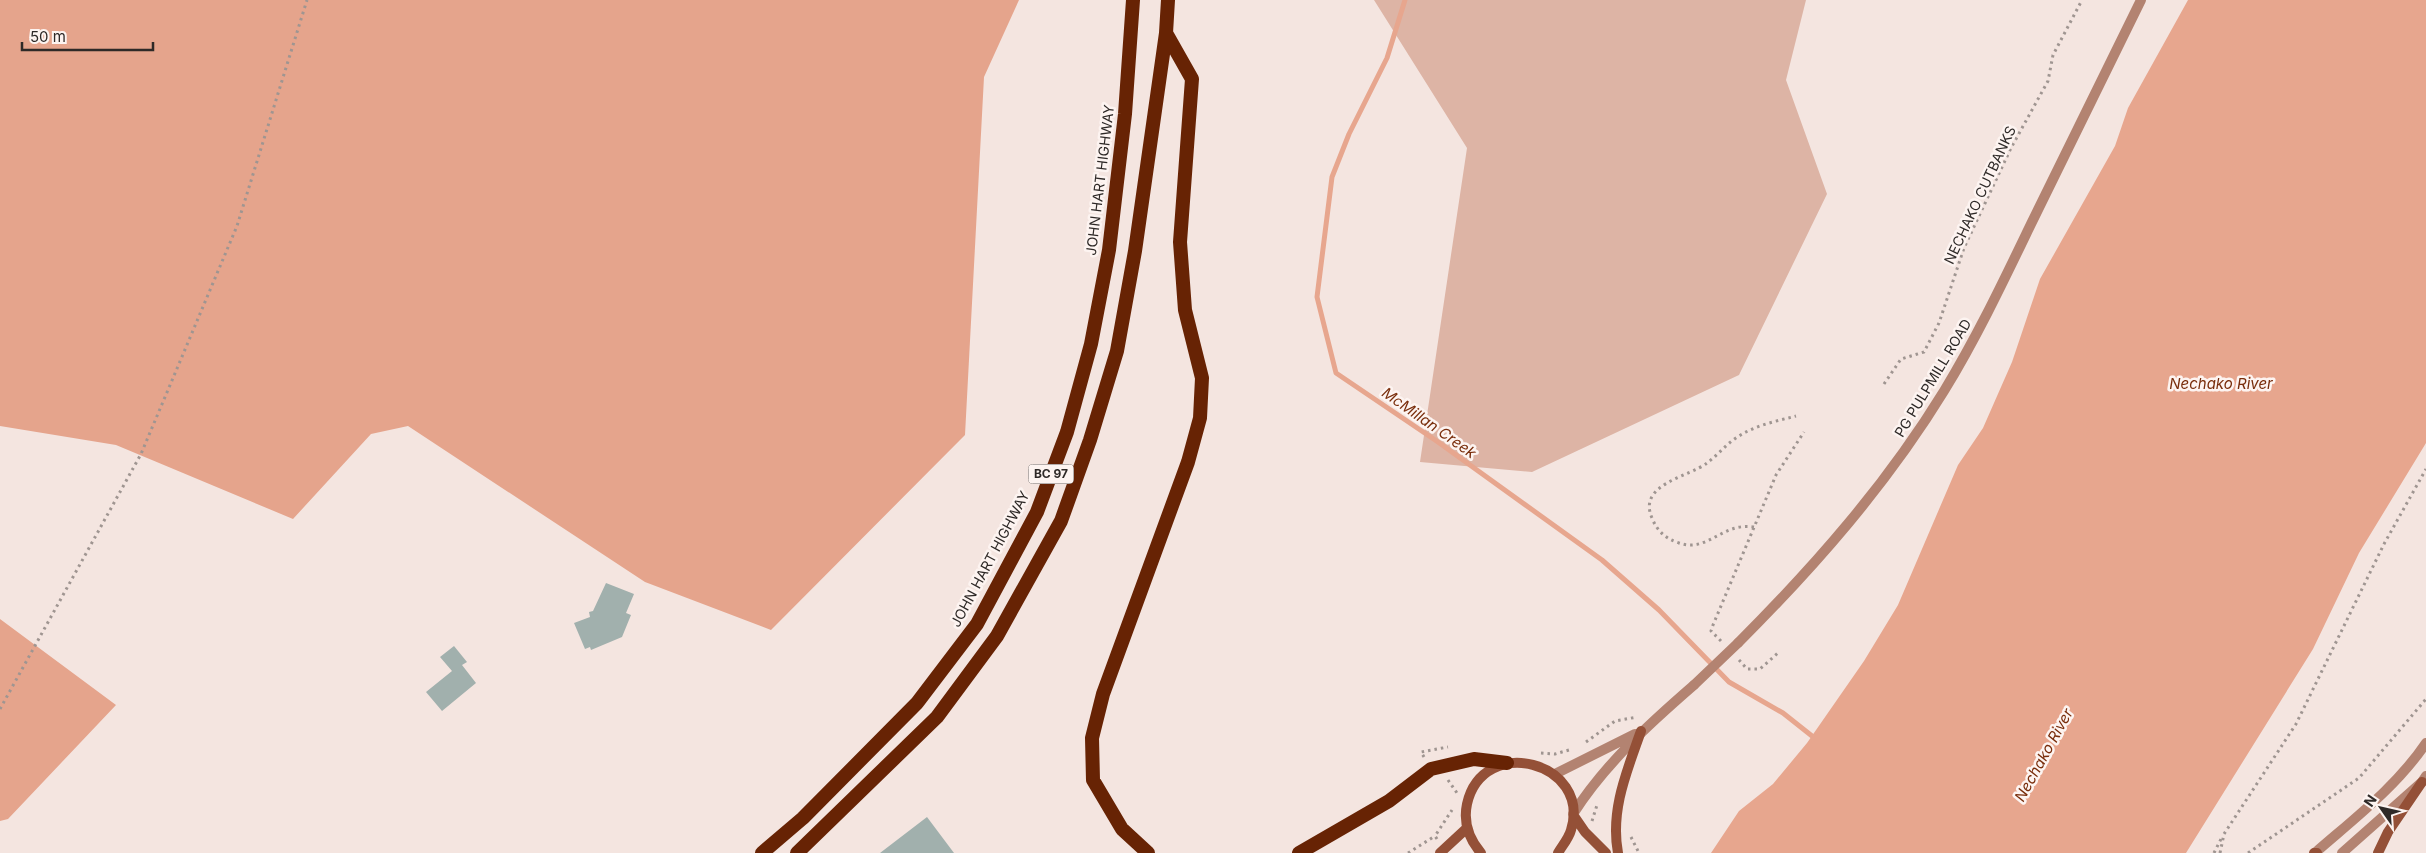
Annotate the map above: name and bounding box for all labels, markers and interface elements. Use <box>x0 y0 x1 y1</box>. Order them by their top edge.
scale bar <box>22 20 154 52</box>
text: 50 m <box>30 27 66 46</box>
street label: JOHN HART HIGHWAY <box>1082 103 1117 256</box>
street label: NECHAKO CUTBANKS <box>1940 123 2019 266</box>
street label: PG PULPMILL ROAD <box>1891 316 1975 440</box>
water label: Nechako River <box>2169 374 2273 393</box>
water label: McMillan Creek <box>1378 383 1481 463</box>
road number: BC 97 <box>1028 464 1074 484</box>
street label: JOHN HART HIGHWAY <box>946 487 1033 630</box>
water label: Nechako River <box>2010 705 2077 805</box>
north arrow <box>2356 783 2406 833</box>
text: N <box>2360 791 2380 810</box>

